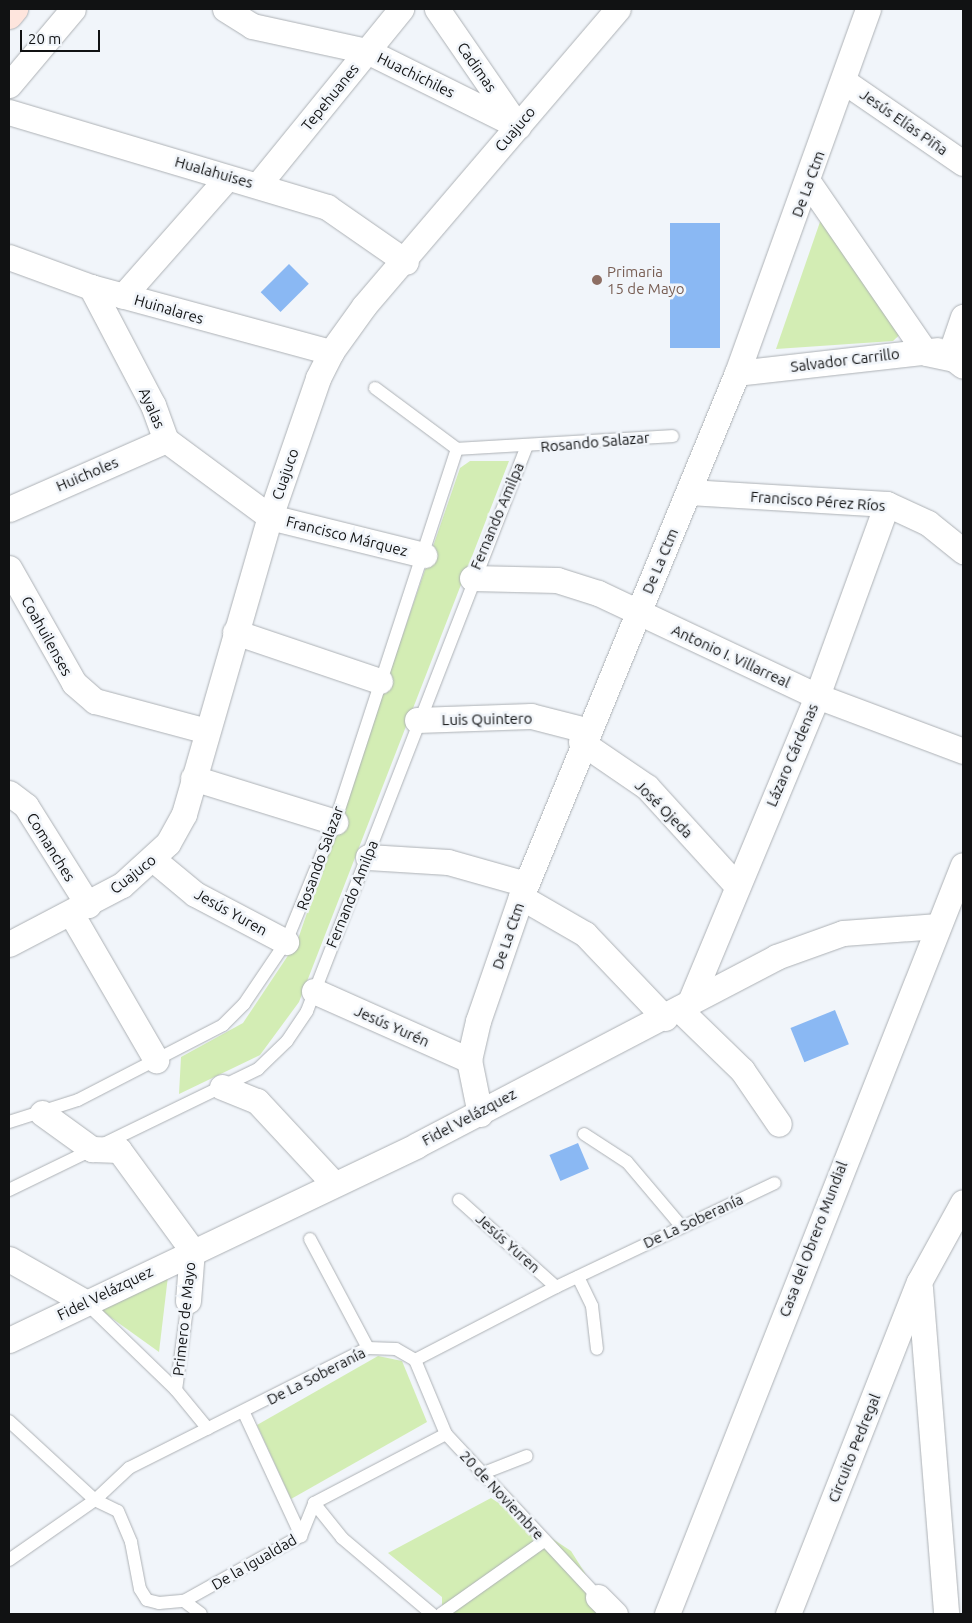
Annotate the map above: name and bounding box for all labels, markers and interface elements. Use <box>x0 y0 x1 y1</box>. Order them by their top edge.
scale bar <box>22 20 102 52</box>
text: 20 m <box>28 30 61 47</box>
street label: Cadimas <box>453 39 501 95</box>
street label: Huachichiles <box>374 49 458 101</box>
street label: Tepehuanes <box>297 60 363 134</box>
street label: Jesús Elías Piña <box>857 85 951 159</box>
street label: Cuajuco <box>491 103 539 155</box>
street label: De La Ctm <box>788 148 828 220</box>
street label: Hualahuises <box>173 152 255 192</box>
place label: Primaria 15 de Mayo <box>607 262 685 297</box>
marker: Primaria 15 de Mayo <box>591 274 603 286</box>
street label: Huinalares <box>132 291 206 327</box>
street label: Salvador Carrillo <box>789 344 901 376</box>
street label: Ayalas <box>135 385 169 431</box>
street label: Rosando Salazar <box>540 428 650 456</box>
street label: Cuajuco <box>268 446 302 502</box>
street label: Huicholes <box>53 453 121 495</box>
street label: Fernando Amilpa <box>466 460 528 572</box>
street label: Francisco Pérez Ríos <box>750 487 886 515</box>
street label: Francisco Márquez <box>284 512 410 560</box>
street label: De La Ctm <box>638 526 682 596</box>
street label: Coahuilenses <box>18 593 76 679</box>
street label: Antonio I. Villarreal <box>669 621 793 691</box>
street label: Lázaro Cárdenas <box>762 701 822 809</box>
street label: Luis Quintero <box>441 709 533 729</box>
street label: José Ojeda <box>631 776 697 842</box>
street label: Rosando Salazar <box>293 804 347 912</box>
street label: Comanches <box>23 809 79 885</box>
street label: Fernando Amilpa <box>322 838 382 950</box>
street label: Cuajuco <box>106 851 160 897</box>
street label: Jesús Yuren <box>192 885 270 939</box>
street label: De La Ctm <box>488 900 528 972</box>
street label: Jesús Yurén <box>352 1001 432 1051</box>
street label: Fidel Velázquez <box>419 1085 519 1149</box>
street label: Casa del Obrero Mundial <box>775 1159 851 1319</box>
street label: De La Soberanía <box>640 1190 746 1252</box>
street label: Jesús Yuren <box>472 1210 544 1276</box>
street label: Primero de Mayo <box>169 1261 199 1377</box>
street label: Fidel Velázquez <box>54 1262 156 1324</box>
street label: De La Soberanía <box>264 1343 368 1409</box>
street label: Circuito Pedregal <box>824 1391 884 1505</box>
street label: 20 de Noviembre <box>456 1447 548 1543</box>
street label: De la Igualdad <box>208 1530 300 1594</box>

